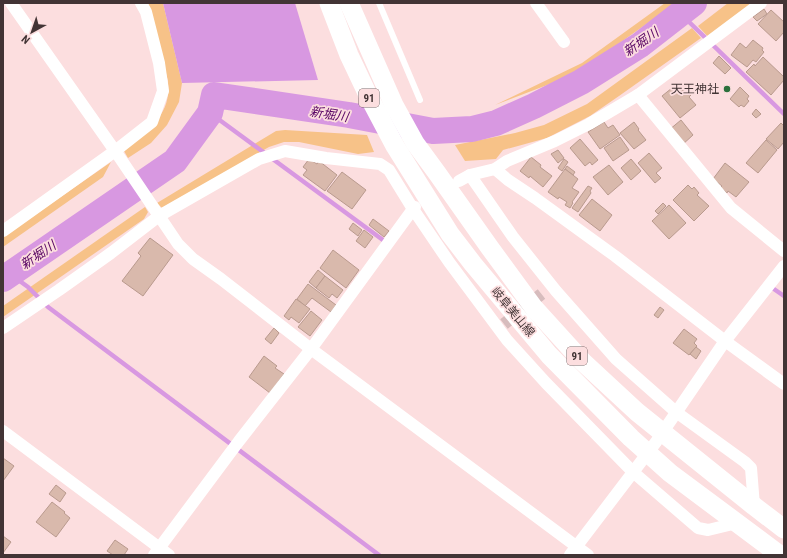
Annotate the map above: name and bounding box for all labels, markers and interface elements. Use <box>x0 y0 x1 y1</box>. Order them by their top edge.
north arrow <box>12 12 52 52</box>
water label: 新堀川 <box>621 24 663 59</box>
text: N <box>19 32 33 46</box>
place label: 天王神社 <box>671 82 719 96</box>
marker: 天王神社 <box>722 84 732 94</box>
road number: 91 <box>359 89 379 107</box>
water label: 新堀川 <box>309 104 351 125</box>
water label: 新堀川 <box>18 237 60 272</box>
street label: 岐阜美山線 <box>488 285 538 339</box>
road number: 91 <box>567 347 587 365</box>

